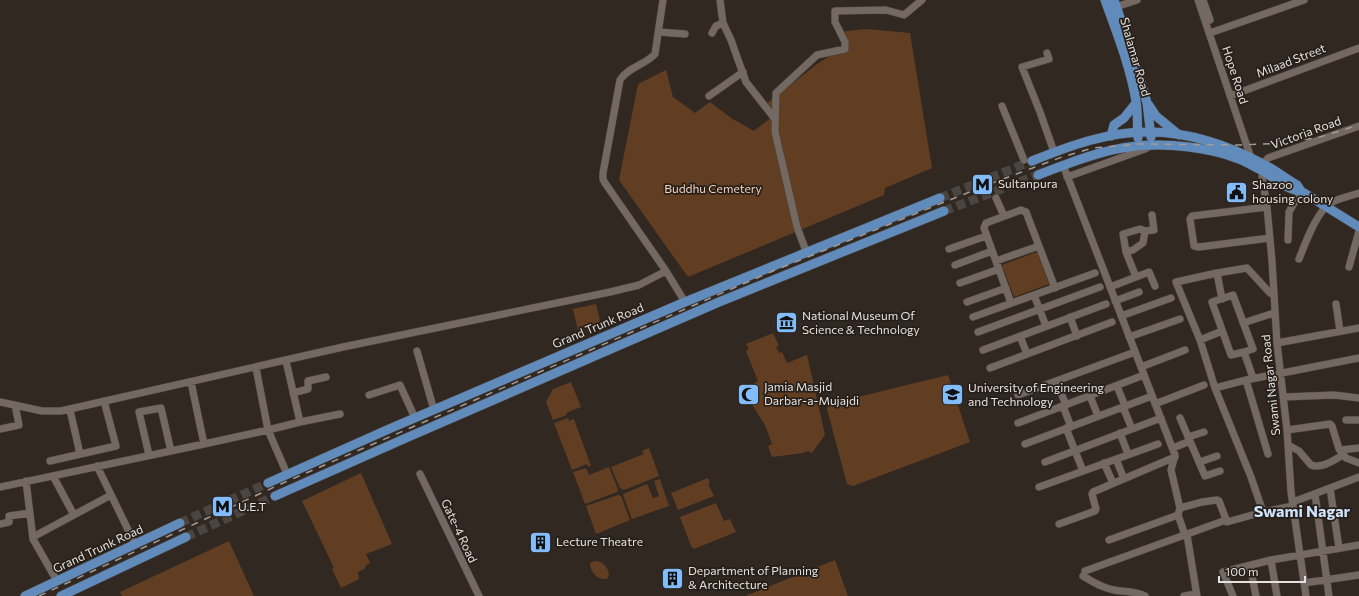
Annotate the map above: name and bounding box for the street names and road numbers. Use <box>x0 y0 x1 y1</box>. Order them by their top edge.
street label: Shalamar Road <box>1118 16 1154 98</box>
street label: Milaad Street <box>1254 40 1327 80</box>
street label: Hope Road <box>1220 44 1252 105</box>
street label: Victoria Road <box>1269 113 1343 151</box>
street label: Grand Trunk Road <box>550 300 645 351</box>
street label: Swami Nagar Road <box>1258 334 1282 436</box>
street label: Gate-4 Road <box>439 496 481 565</box>
street label: Grand Trunk Road <box>50 521 145 575</box>

